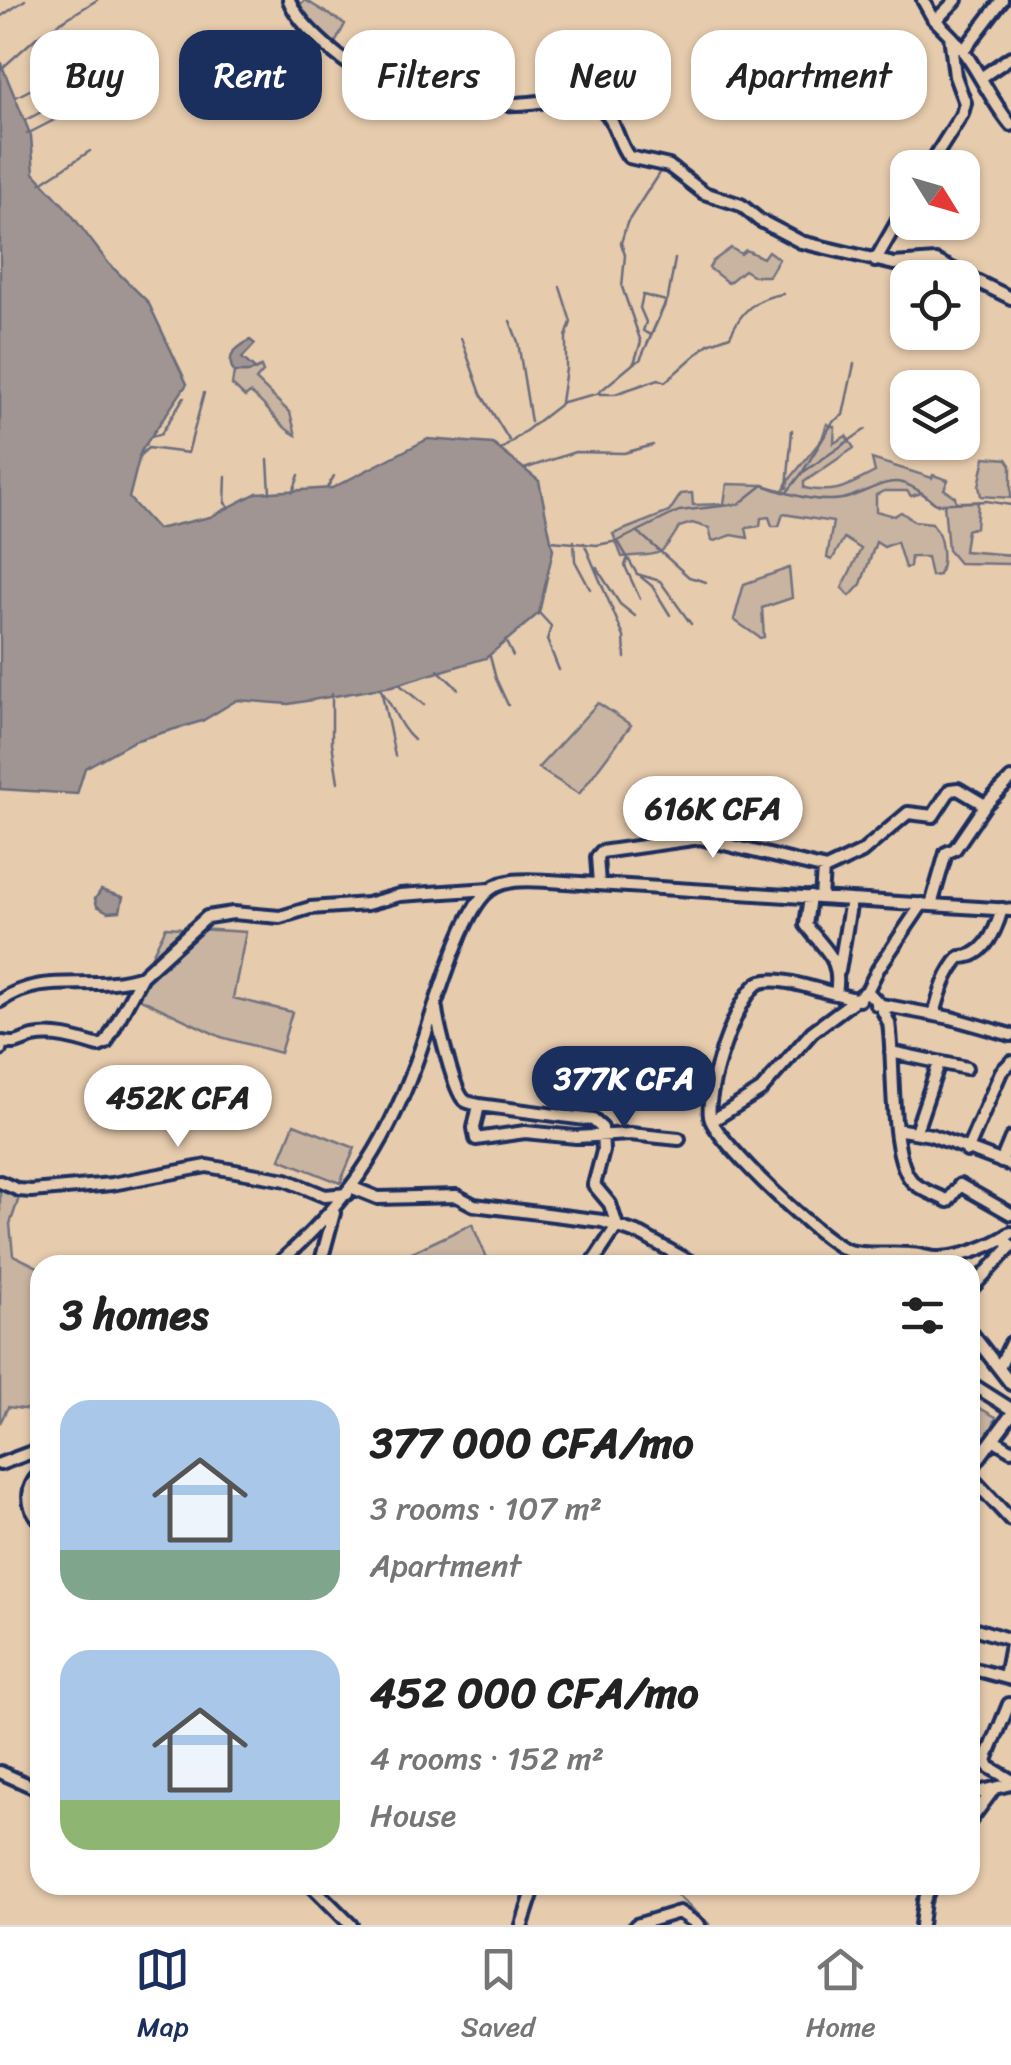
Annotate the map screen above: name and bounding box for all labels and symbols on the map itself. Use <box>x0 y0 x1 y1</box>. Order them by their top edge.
north arrow <box>890 150 980 240</box>
pin: 616K CFA <box>610 776 816 861</box>
pin: 377K CFA <box>521 1046 727 1131</box>
pin: 452K CFA <box>75 1065 281 1150</box>

